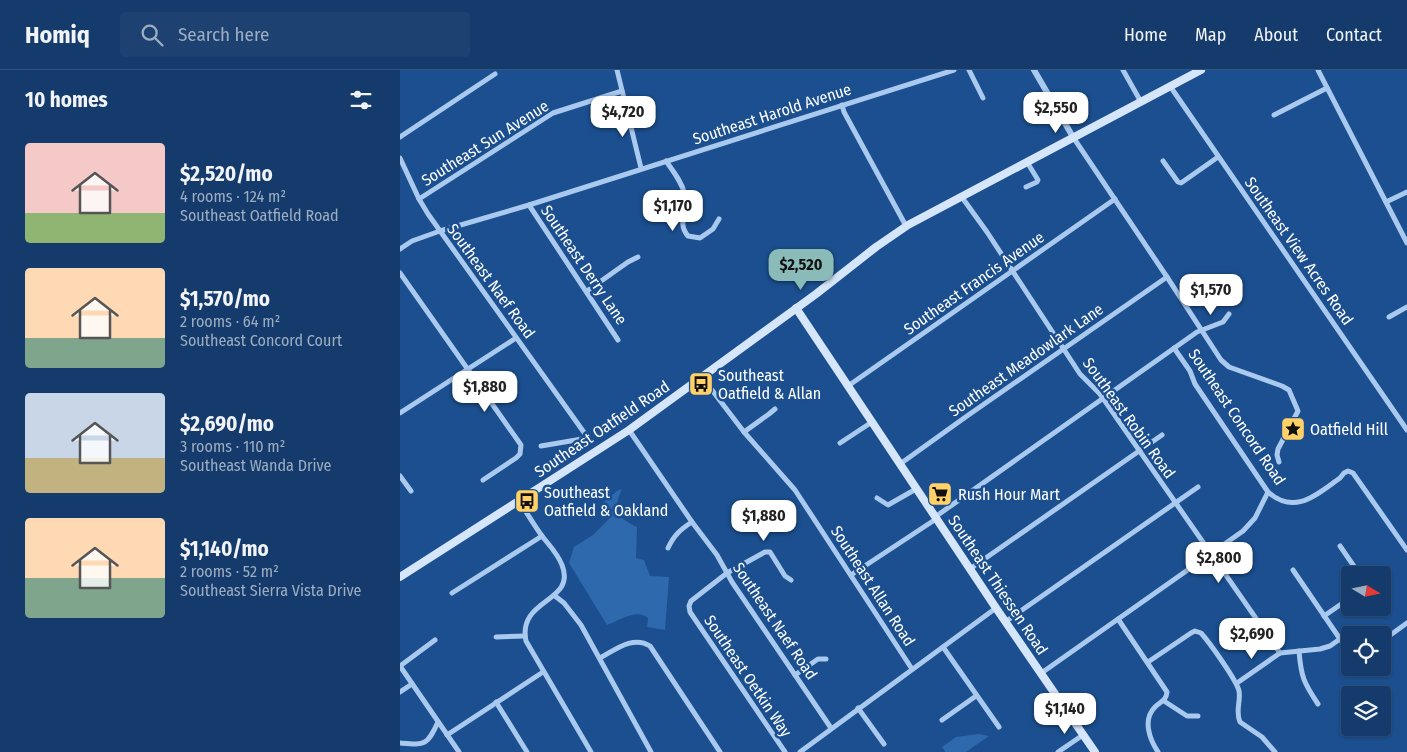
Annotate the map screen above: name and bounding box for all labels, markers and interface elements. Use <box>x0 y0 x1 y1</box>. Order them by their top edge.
search box <box>120 12 470 57</box>
text: Homiq <box>25 21 90 49</box>
icon: search <box>138 21 166 49</box>
text: Search here <box>178 23 269 46</box>
text: Home <box>1124 24 1167 46</box>
text: Map <box>1195 24 1226 46</box>
text: About <box>1254 24 1298 46</box>
text: Contact <box>1326 24 1382 46</box>
street label: Southeast Harold Avenue <box>690 79 854 149</box>
icon: filters <box>347 86 375 114</box>
text: 10 homes <box>25 87 108 113</box>
pin: $2,550 <box>1015 92 1097 134</box>
street label: Southeast Sun Avenue <box>418 96 552 190</box>
pin: $4,720 <box>582 96 664 138</box>
text: $2,550 <box>1034 98 1078 117</box>
text: $4,720 <box>602 102 644 121</box>
text: $2,520/mo <box>180 161 273 187</box>
icon: home <box>65 163 125 223</box>
street label: Southeast View Acres Road <box>1241 173 1357 329</box>
text: 4 rooms · 124 m² <box>180 187 286 206</box>
pin: $1,170 <box>632 190 714 232</box>
text: $1,170 <box>654 196 692 215</box>
street label: Southeast Derry Lane <box>537 202 631 328</box>
text: Southeast Oatfield Road <box>180 206 339 225</box>
street label: Southeast Naef Road <box>443 220 539 342</box>
street label: Southeast Francis Avenue <box>900 227 1048 339</box>
pin: $2,520 <box>760 248 842 291</box>
text: $2,520 <box>780 255 822 274</box>
pin: $1,570 <box>1170 274 1252 316</box>
text: $1,570 <box>1191 280 1231 299</box>
text: $1,570/mo <box>180 286 270 312</box>
icon: home <box>65 288 125 348</box>
street label: Southeast Meadowlark Lane <box>945 299 1107 421</box>
text: 2 rooms · 64 m² <box>180 312 280 331</box>
text: Southeast Concord Court <box>180 331 342 350</box>
street label: Southeast Concord Road <box>1184 345 1290 489</box>
street label: Southeast Robin Road <box>1079 354 1179 482</box>
place label: Southeast Oatfield & Allan <box>718 366 821 403</box>
pin: $1,880 <box>444 370 526 413</box>
bus stop icon: Southeast Oatfield & Allan <box>688 371 714 397</box>
text: $1,880 <box>463 377 507 396</box>
street label: Southeast Oatfield Road <box>531 377 673 481</box>
text: $2,690/mo <box>180 411 274 437</box>
icon: home <box>65 413 125 473</box>
place icon: Oatfield Hill <box>1280 416 1306 442</box>
place label: Oatfield Hill <box>1310 420 1388 439</box>
text: 3 rooms · 110 m² <box>180 437 285 456</box>
text: Southeast Wanda Drive <box>180 456 332 475</box>
supermarket icon: Rush Hour Mart <box>927 481 953 507</box>
place label: Southeast Oatfield & Oakland <box>544 483 668 520</box>
place label: Rush Hour Mart <box>958 485 1061 504</box>
bus stop icon: Southeast Oatfield & Oakland <box>514 488 540 514</box>
pin: $1,880 <box>723 500 805 542</box>
text: $1,880 <box>742 506 786 525</box>
street label: Southeast Thiessen Road <box>944 512 1052 658</box>
street label: Southeast Allan Road <box>827 522 919 650</box>
text: $1,140/mo <box>180 536 269 562</box>
icon: home <box>65 538 125 598</box>
pin: $2,800 <box>1178 542 1260 584</box>
text: $2,800 <box>1197 548 1241 567</box>
street label: Southeast Naef Road <box>729 559 821 683</box>
text: 2 rooms · 52 m² <box>180 562 279 581</box>
north arrow <box>1341 566 1391 616</box>
map controls <box>1341 566 1391 736</box>
text: Southeast Sierra Vista Drive <box>180 581 361 600</box>
street label: Southeast Oetkin Way <box>700 611 796 741</box>
pin: $2,690 <box>1211 618 1293 660</box>
text: $2,690 <box>1230 624 1274 643</box>
button: locate <box>1341 626 1391 676</box>
button: layers <box>1341 686 1391 736</box>
pin: $1,140 <box>1024 692 1106 735</box>
text: $1,140 <box>1045 699 1085 718</box>

